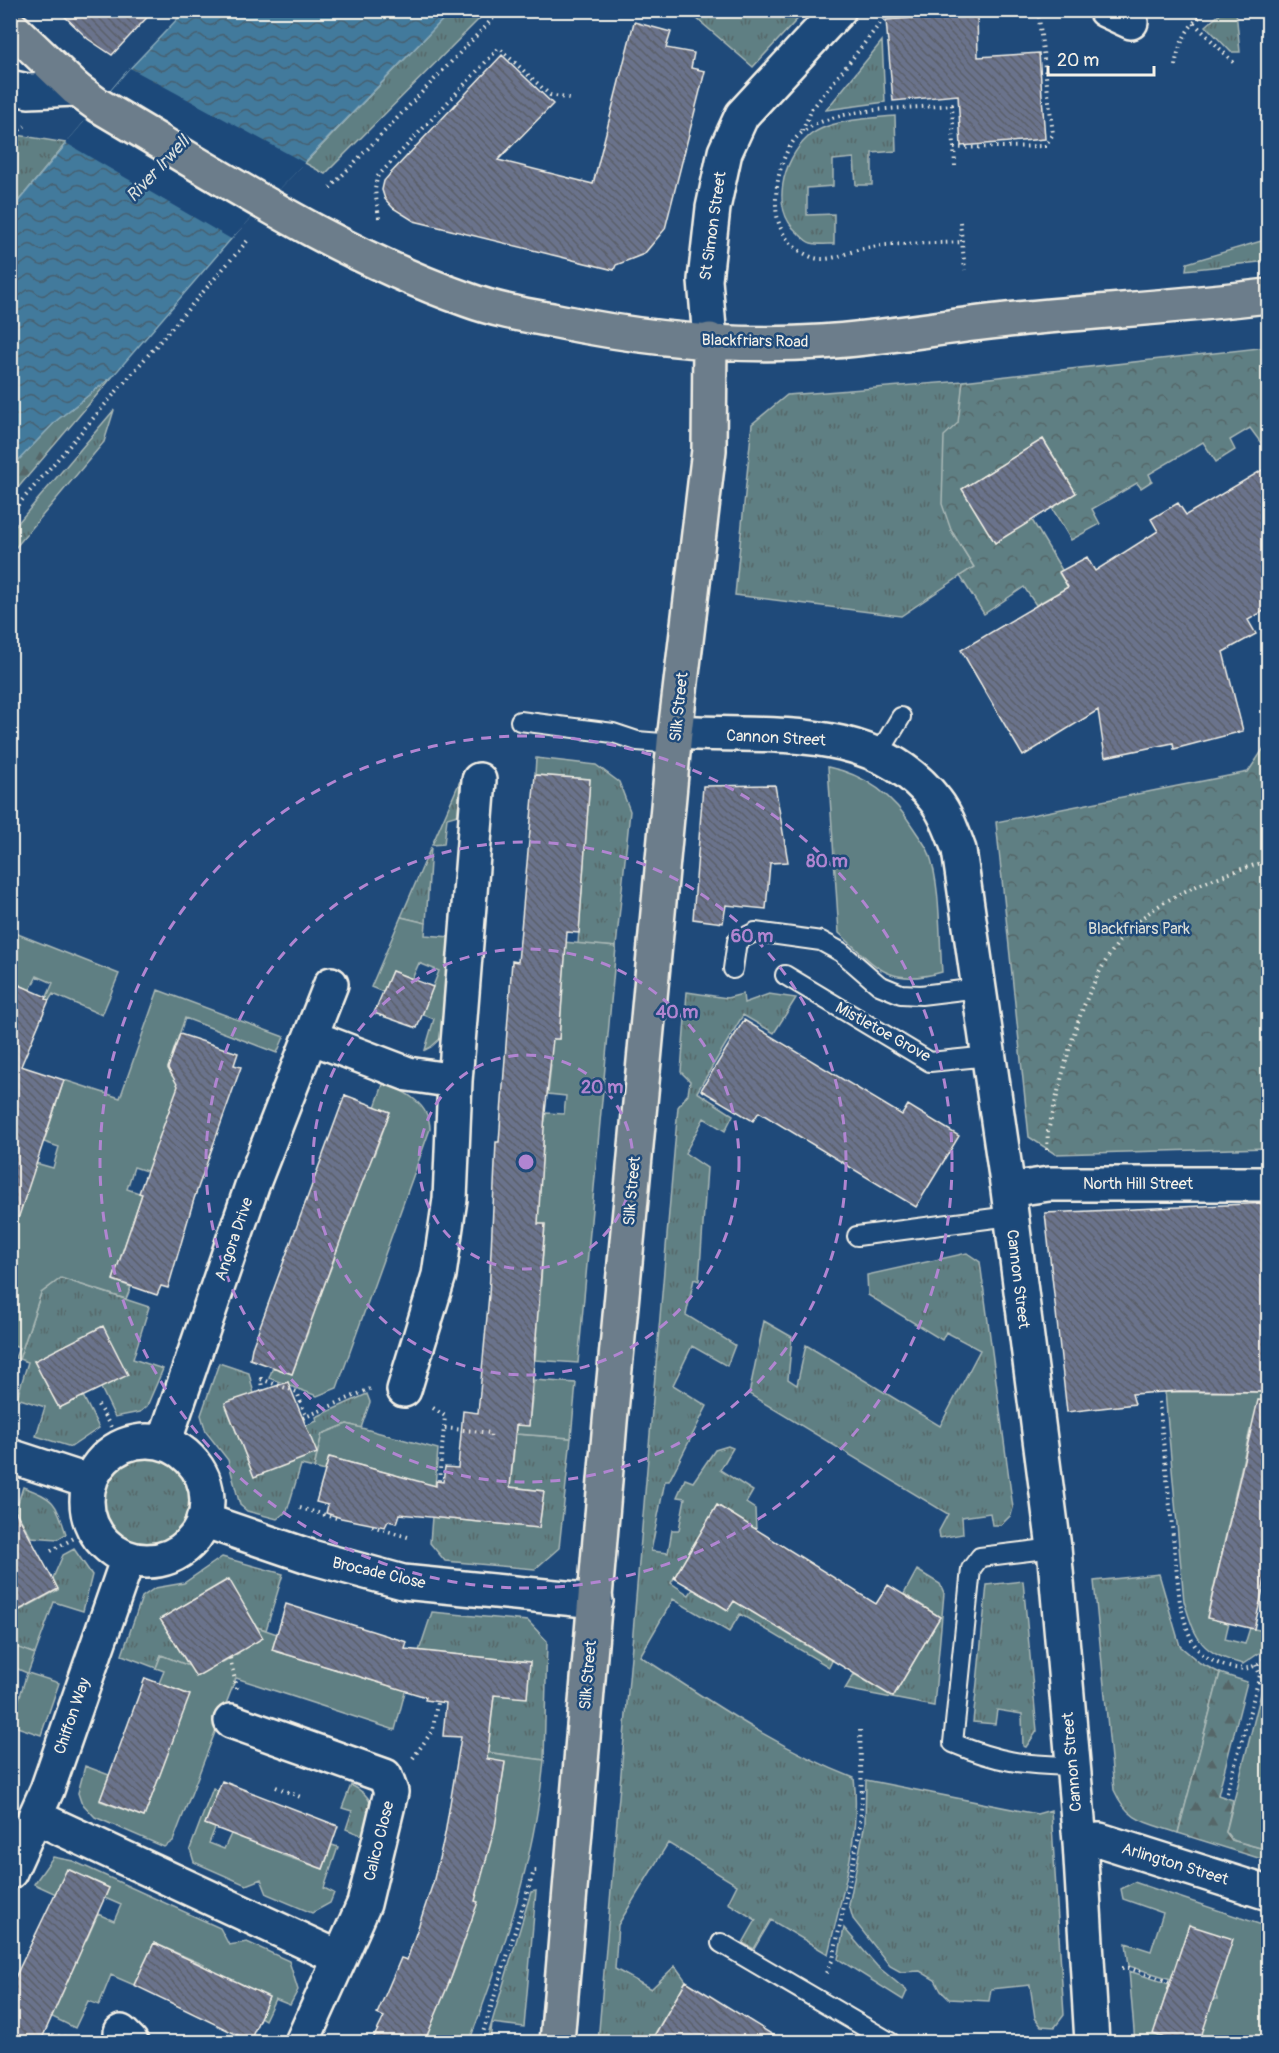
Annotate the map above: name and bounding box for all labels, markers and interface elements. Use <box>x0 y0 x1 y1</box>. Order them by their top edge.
scale bar <box>1048 39 1154 77</box>
text: 20 m <box>1057 49 1099 72</box>
water label: River Irwell <box>121 130 196 207</box>
street label: St Simon Street <box>695 170 731 282</box>
street label: Blackfriars Road <box>701 330 809 352</box>
street label: Silk Street <box>665 671 693 743</box>
street label: Cannon Street <box>726 725 827 751</box>
text: 80 m <box>806 850 848 873</box>
park label: Blackfriars Park <box>1088 919 1190 939</box>
text: 60 m <box>731 925 773 948</box>
street label: Mistletoe Grove <box>832 998 934 1066</box>
text: 40 m <box>656 1001 698 1024</box>
text: 20 m <box>581 1076 623 1099</box>
centre of rings <box>516 1152 536 1172</box>
street label: Silk Street <box>619 1155 645 1227</box>
street label: North Hill Street <box>1083 1174 1194 1194</box>
street label: Angora Drive <box>210 1195 258 1283</box>
street label: Cannon Street <box>1002 1228 1034 1330</box>
street label: Brocade Close <box>330 1553 428 1593</box>
street label: Silk Street <box>575 1639 601 1711</box>
street label: Chiffon Way <box>50 1675 94 1757</box>
street label: Cannon Street <box>1058 1711 1086 1812</box>
street label: Calico Close <box>359 1799 399 1883</box>
street label: Arlington Street <box>1119 1838 1231 1890</box>

